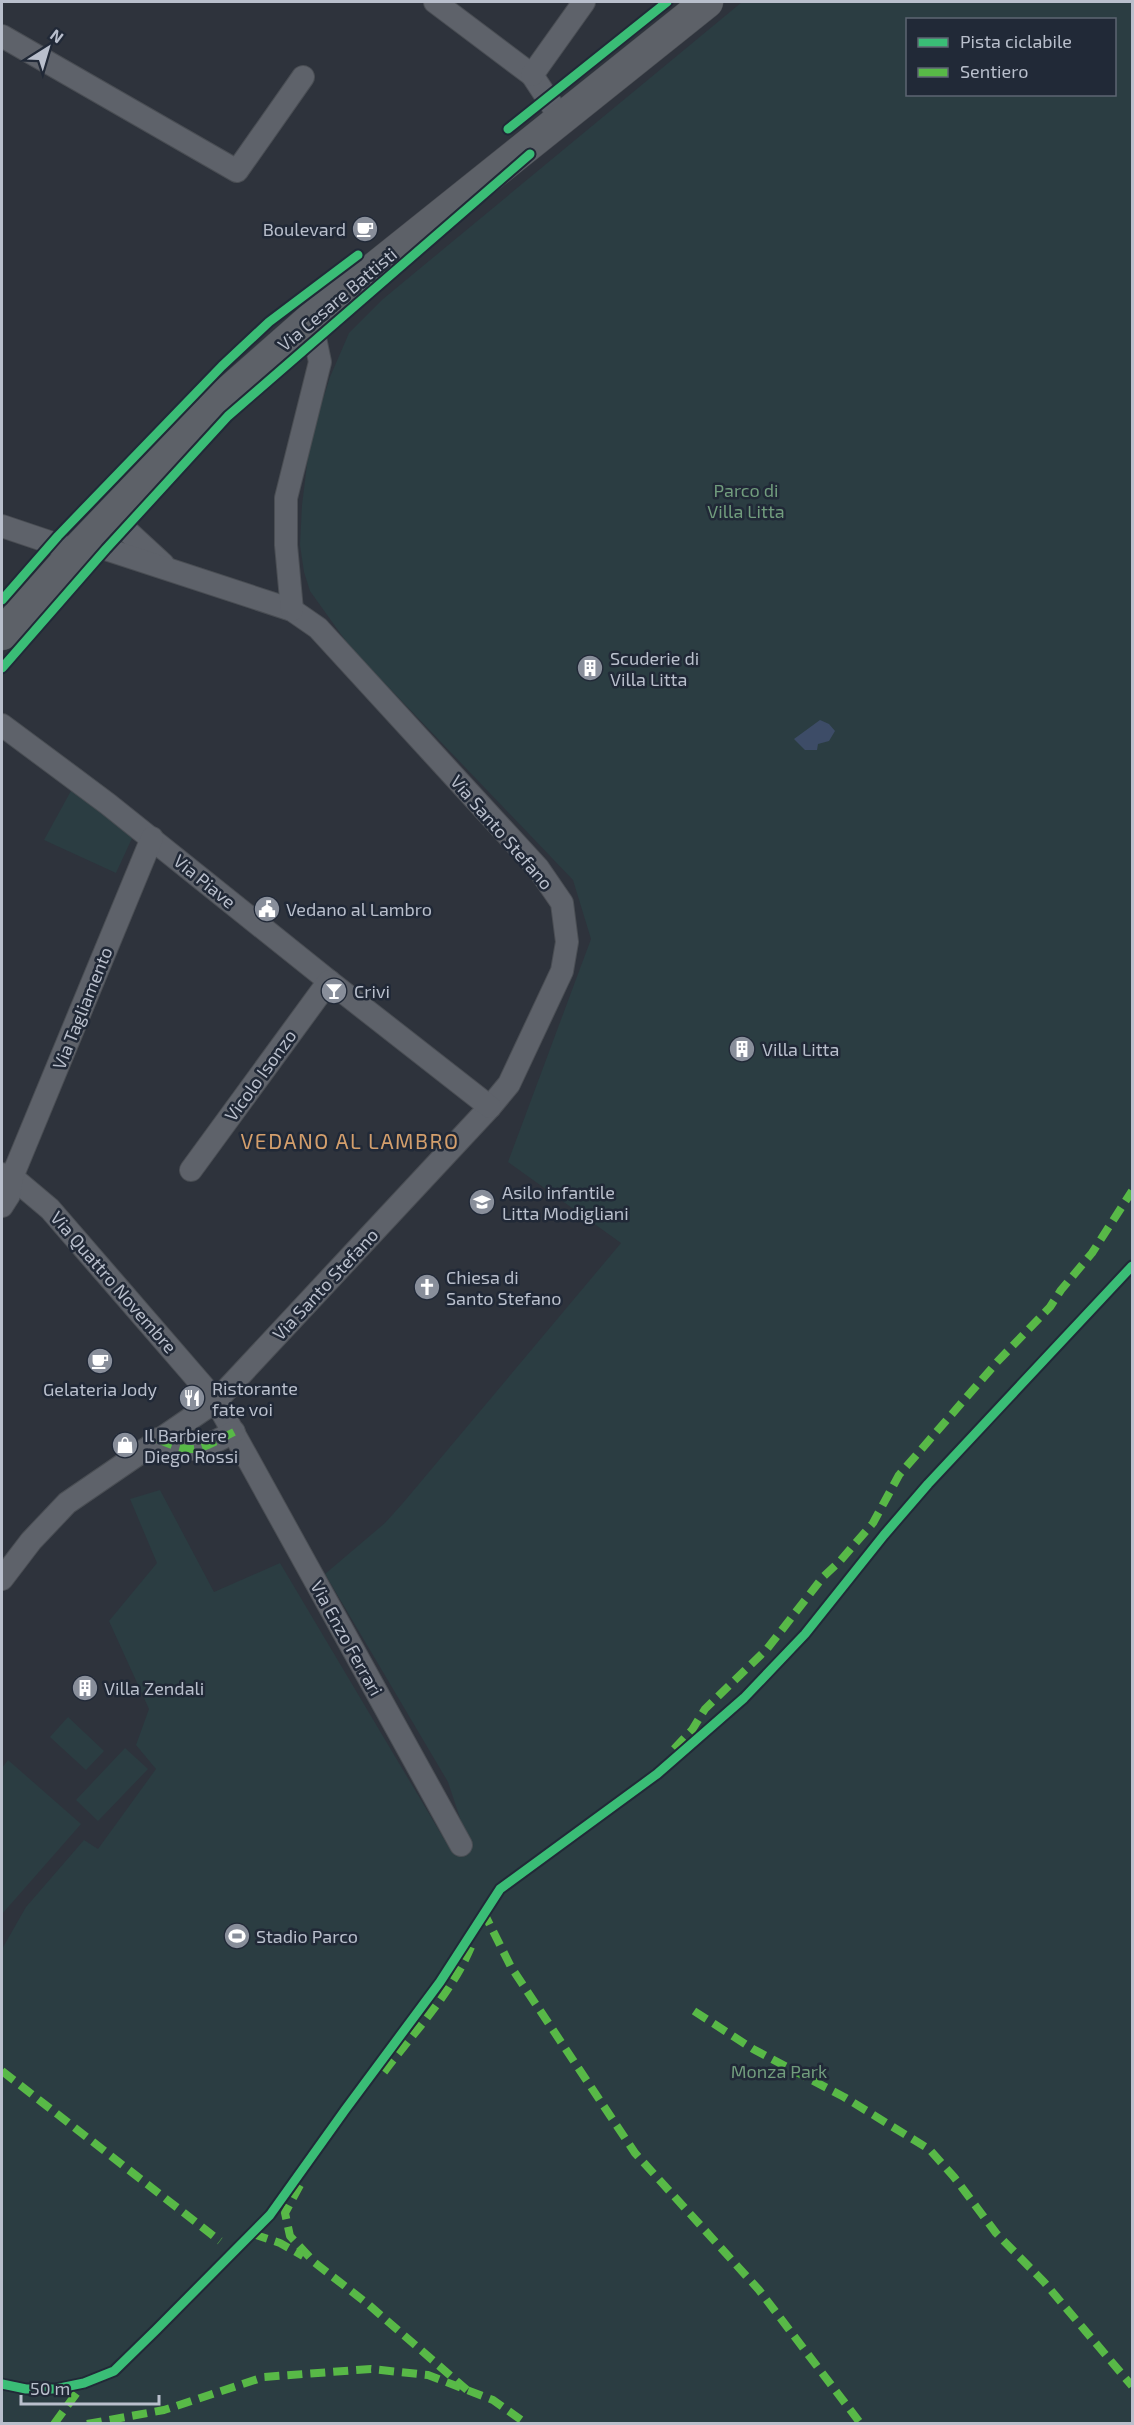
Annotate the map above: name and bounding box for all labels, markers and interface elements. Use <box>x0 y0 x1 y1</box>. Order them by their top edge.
north arrow <box>18 18 78 78</box>
legend <box>906 18 1116 96</box>
text: N <box>47 25 68 47</box>
text: Pista ciclabile <box>960 30 1072 52</box>
text: Sentiero <box>960 60 1028 82</box>
cafe icon: Boulevard <box>350 214 380 244</box>
place label: Boulevard <box>263 218 346 240</box>
street label: Via Cesare Battisti <box>273 243 401 355</box>
park label: Parco di Villa Litta <box>707 479 785 522</box>
place label: Scuderie di Villa Litta <box>610 647 699 690</box>
building icon: Scuderie di Villa Litta <box>575 653 605 683</box>
street label: Via Santo Stefano <box>446 770 558 894</box>
street label: Via Piave <box>170 849 240 913</box>
public building icon: Vedano al Lambro <box>252 894 282 924</box>
place label: Vedano al Lambro <box>286 898 432 920</box>
street label: Via Tagliamento <box>47 943 117 1073</box>
bar icon: Crivi <box>319 976 349 1006</box>
place label: Crivi <box>354 980 390 1002</box>
street label: Vicolo Isonzo <box>219 1025 301 1125</box>
building icon: Villa Litta <box>727 1034 757 1064</box>
place label: Villa Litta <box>762 1038 839 1060</box>
district label: VEDANO AL LAMBRO <box>241 1128 459 1153</box>
place label: Asilo infantile Litta Modigliani <box>502 1181 629 1224</box>
school or university icon: Asilo infantile Litta Modigliani <box>467 1187 497 1217</box>
street label: Via Quattro Novembre <box>46 1206 182 1358</box>
street label: Via Santo Stefano <box>268 1224 382 1344</box>
place label: Chiesa di Santo Stefano <box>446 1266 561 1309</box>
church icon: Chiesa di Santo Stefano <box>412 1272 442 1302</box>
cafe icon: Gelateria Jody <box>85 1346 115 1376</box>
place label: Ristorante fate voi <box>212 1377 298 1420</box>
place label: Gelateria Jody <box>43 1378 158 1400</box>
restaurant icon: Ristorante fate voi <box>177 1383 207 1413</box>
place label: Il Barbiere Diego Rossi <box>144 1424 238 1467</box>
shop icon: Il Barbiere Diego Rossi <box>110 1430 140 1460</box>
street label: Via Enzo Ferrari <box>306 1577 388 1699</box>
building icon: Villa Zendali <box>70 1673 100 1703</box>
place label: Villa Zendali <box>104 1677 204 1699</box>
sports icon: Stadio Parco <box>222 1921 252 1951</box>
place label: Stadio Parco <box>256 1925 358 1947</box>
park label: Monza Park <box>731 2060 827 2082</box>
scale bar <box>21 2368 159 2406</box>
text: 50 m <box>30 2377 70 2399</box>

